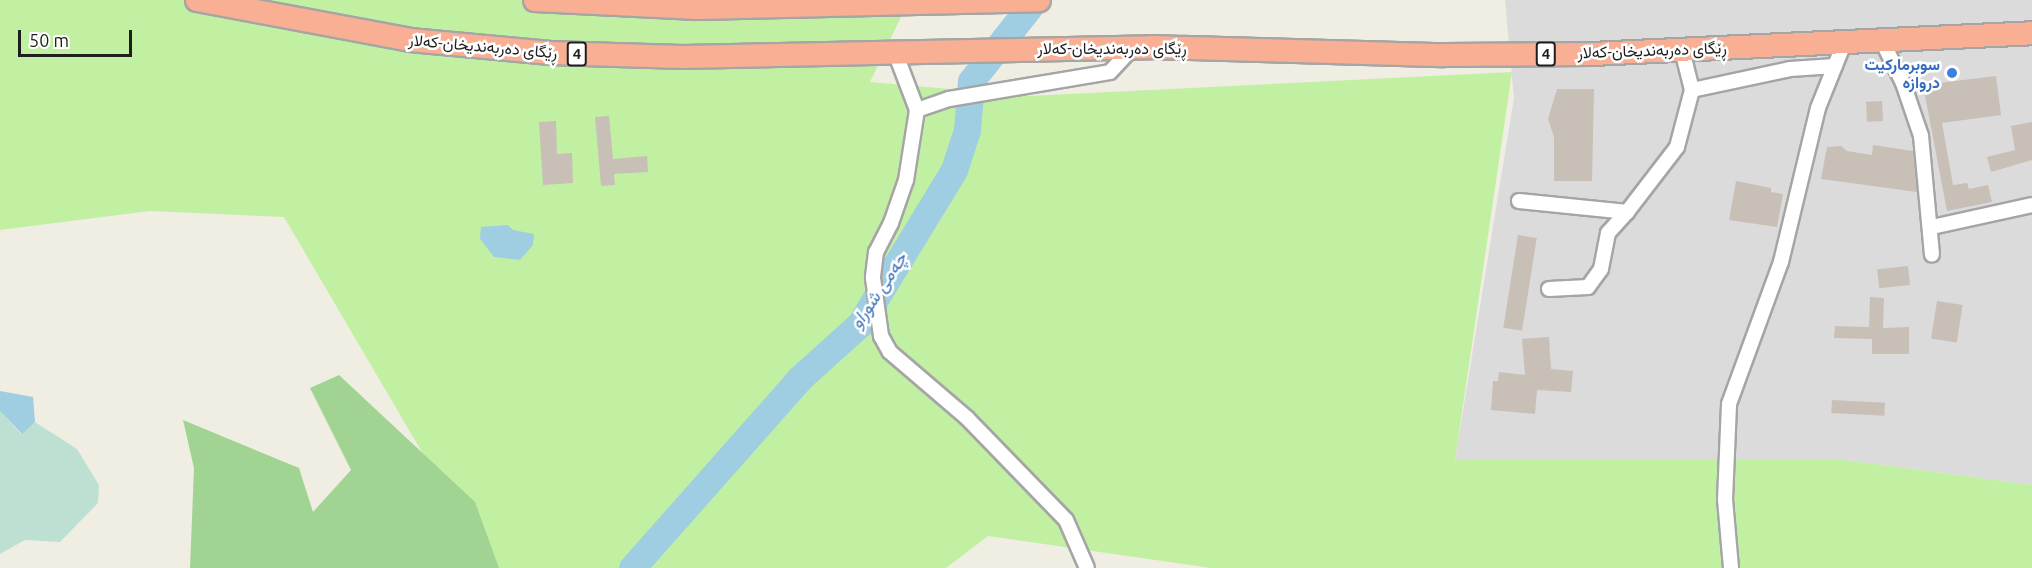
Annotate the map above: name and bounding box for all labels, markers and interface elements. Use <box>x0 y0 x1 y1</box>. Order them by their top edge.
scale bar <box>21 18 135 56</box>
text: 50 m <box>29 30 69 50</box>
street label: ڕێگای دەربەندیخان-کەلار <box>408 30 558 62</box>
street label: ڕێگای دەربەندیخان-کەلار <box>1037 38 1187 58</box>
street label: ڕێگای دەربەندیخان-کەلار <box>1577 38 1727 62</box>
road number: 4 <box>566 42 588 66</box>
road number: 4 <box>1536 42 1556 66</box>
place label: سوبرماركيت دروازه <box>1865 54 1940 92</box>
marker: سوبرماركيت دروازه <box>1945 66 1959 80</box>
water label: چەمی شوراو <box>845 248 911 332</box>

